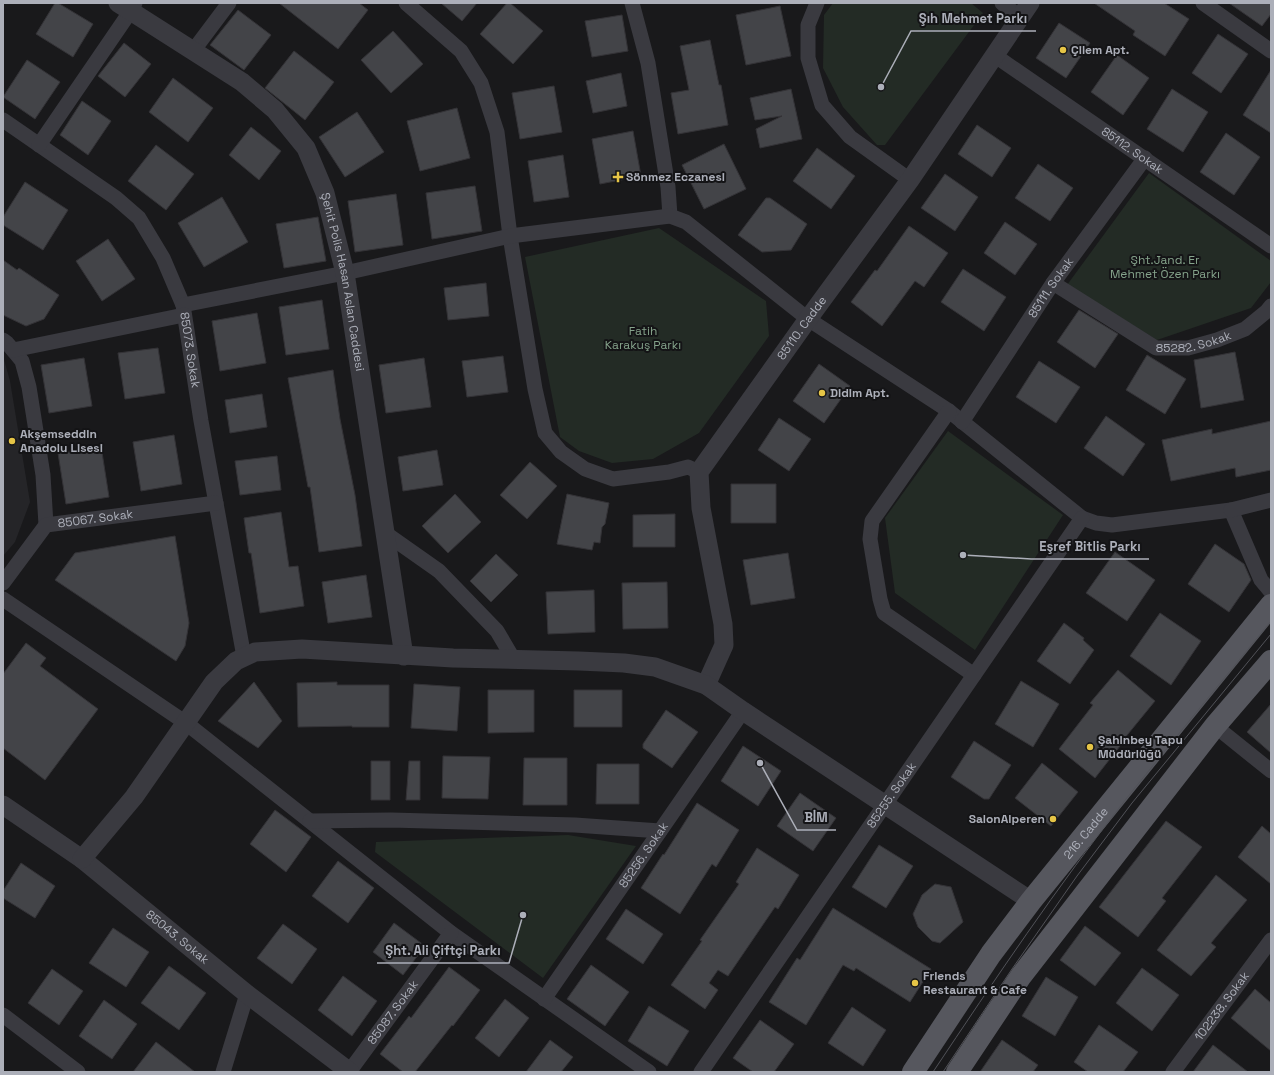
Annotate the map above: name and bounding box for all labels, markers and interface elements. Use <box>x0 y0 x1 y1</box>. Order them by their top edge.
callout: Şıh Mehmet Parkı <box>911 6 1036 31</box>
text: Şıh Mehmet Parkı <box>919 10 1027 27</box>
place label: Çilem Apt. <box>1071 42 1129 58</box>
marker: Çilem Apt. <box>1058 45 1068 55</box>
street label: 85112. Sokak <box>1098 123 1167 178</box>
place label: Sönmez Eczanesi <box>626 169 725 185</box>
marker: Sönmez Eczanesi <box>613 172 623 182</box>
street label: Şehit Polis Hasan Aslan Caddesi <box>317 191 368 372</box>
park label: Şht.Jand. Er Mehmet Özen Parkı <box>1110 252 1220 282</box>
street label: 85111. Sokak <box>1024 254 1077 321</box>
street label: 85110. Cadde <box>773 293 830 363</box>
street label: 85073. Sokak <box>176 311 204 389</box>
park label: Fatih Karakuş Parkı <box>605 323 681 353</box>
street label: 85282. Sokak <box>1156 327 1234 356</box>
place label: Didim Apt. <box>830 385 889 401</box>
marker: Didim Apt. <box>817 388 827 398</box>
place label: Akşemseddin Anadolu Lisesi <box>20 426 103 456</box>
marker: Akşemseddin Anadolu Lisesi <box>7 436 17 446</box>
street label: 85067. Sokak <box>57 506 135 531</box>
callout: Eşref Bitlis Parkı <box>1031 534 1149 559</box>
text: Eşref Bitlis Parkı <box>1039 538 1141 555</box>
place label: Şahinbey Tapu Müdürlüğü <box>1098 732 1183 762</box>
marker: Şahinbey Tapu Müdürlüğü <box>1085 742 1095 752</box>
street label: 85255. Sokak <box>863 759 920 831</box>
street label: 216. Cadde <box>1060 804 1112 863</box>
callout: BİM <box>797 805 836 830</box>
text: BİM <box>804 809 828 826</box>
place label: SalonAlperen <box>969 811 1045 827</box>
marker: SalonAlperen <box>1048 814 1058 824</box>
street label: 85256. Sokak <box>615 819 672 891</box>
street label: 85043. Sokak <box>142 906 213 968</box>
callout: Şht. Ali Çiftçi Parkı <box>377 938 509 963</box>
text: Şht. Ali Çiftçi Parkı <box>385 942 501 959</box>
place label: Friends Restaurant & Cafe <box>923 968 1027 998</box>
street label: 102238. Sokak <box>1191 968 1253 1044</box>
street label: 85087. Sokak <box>364 977 422 1048</box>
marker: Friends Restaurant & Cafe <box>910 978 920 988</box>

